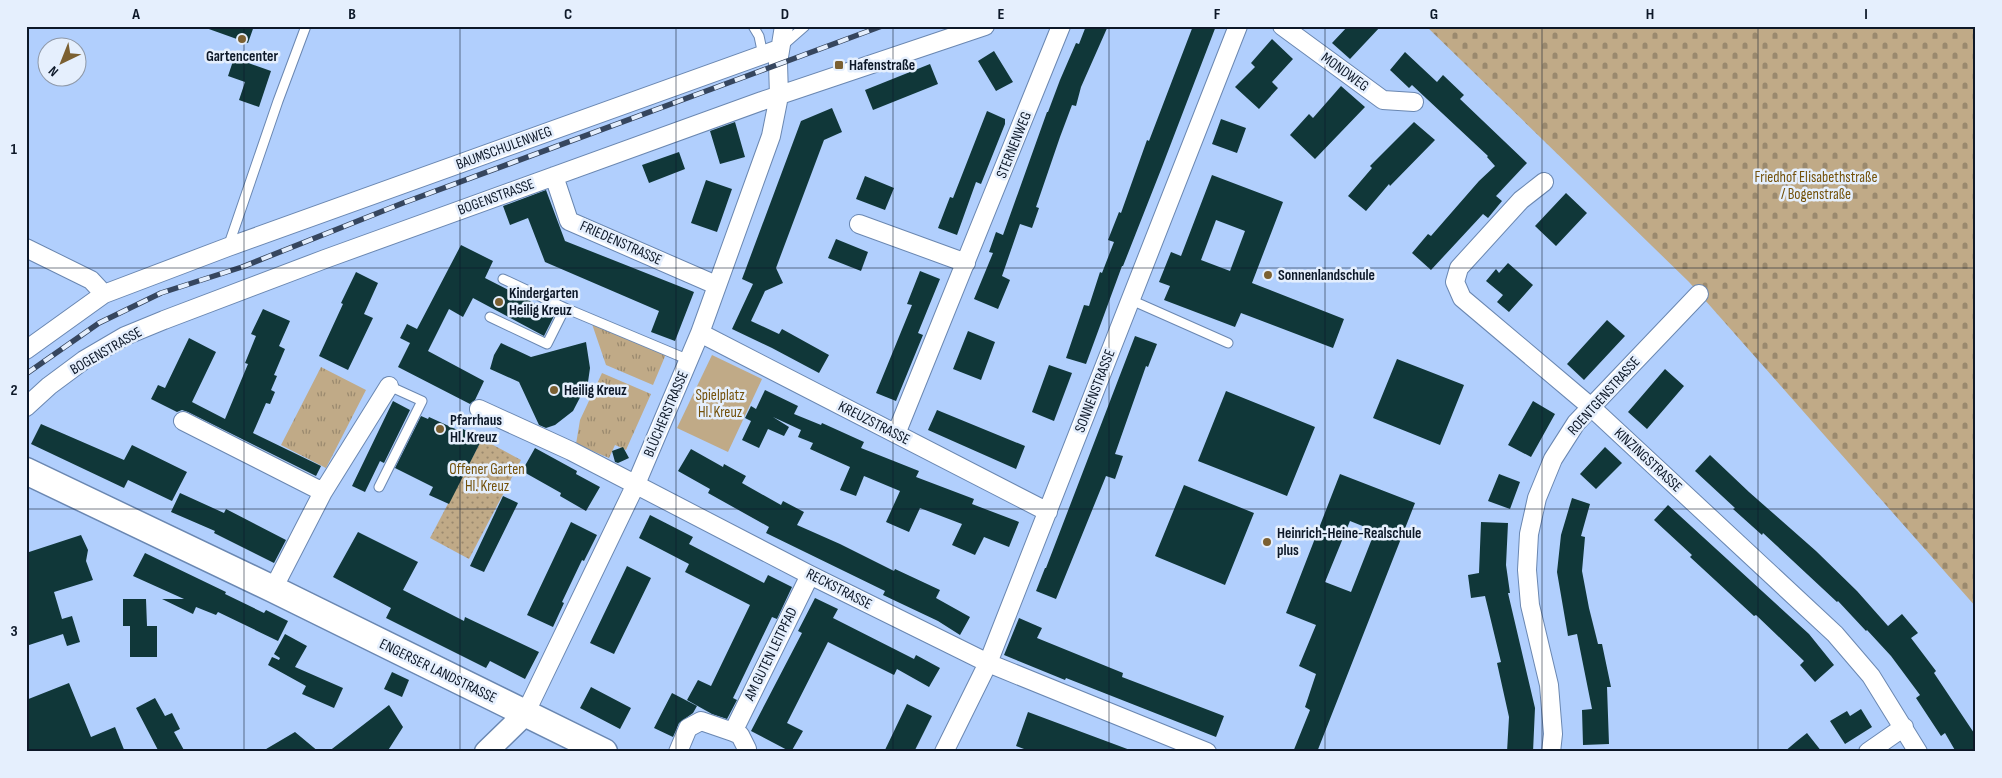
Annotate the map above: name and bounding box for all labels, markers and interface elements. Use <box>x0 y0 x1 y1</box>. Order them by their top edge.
text: A <box>131 5 140 24</box>
text: B <box>348 5 356 24</box>
text: C <box>564 5 572 24</box>
text: D <box>781 5 789 24</box>
text: E <box>998 5 1005 24</box>
text: F <box>1214 5 1221 24</box>
text: G <box>1430 5 1438 24</box>
text: H <box>1646 5 1654 24</box>
text: I <box>1864 5 1868 24</box>
marker: Gartencenter <box>236 33 248 45</box>
north arrow <box>38 38 88 88</box>
place label: Gartencenter <box>206 47 278 66</box>
street label: MONDWEG <box>1317 48 1373 96</box>
place label: Hafenstraße <box>849 56 915 75</box>
marker: Hafenstraße <box>833 59 845 71</box>
text: N <box>45 62 62 80</box>
street label: STERNENWEG <box>992 109 1036 181</box>
street label: BAUMSCHULENWEG <box>453 122 555 174</box>
text: 1 <box>11 140 18 159</box>
park label: Friedhof Elisabethstraße / Bogenstraße <box>1755 168 1877 204</box>
street label: BOGENSTRASSE <box>455 174 537 220</box>
street label: FRIEDENSTRASSE <box>577 216 665 270</box>
place label: Sonnenlandschule <box>1278 266 1375 285</box>
marker: Sonnenlandschule <box>1262 269 1274 281</box>
place label: Kindergarten Heilig Kreuz <box>509 284 579 320</box>
marker: Kindergarten Heilig Kreuz <box>493 296 505 308</box>
street label: BOGENSTRASSE <box>67 323 145 379</box>
street label: SONNENSTRASSE <box>1070 347 1120 435</box>
street label: ROENTGENSTRASSE <box>1564 353 1644 439</box>
street label: BLÜCHERSTRASSE <box>639 368 693 460</box>
text: 2 <box>10 381 18 400</box>
place label: Heilig Kreuz <box>564 381 627 400</box>
marker: Heilig Kreuz <box>548 384 560 396</box>
park label: Spielplatz Hl. Kreuz <box>695 386 745 422</box>
street label: KREUZSTRASSE <box>835 397 913 449</box>
place label: Pfarrhaus Hl. Kreuz <box>450 411 502 447</box>
marker: Pfarrhaus Hl. Kreuz <box>434 423 446 435</box>
street label: KINZINGSTRASSE <box>1610 424 1686 496</box>
park label: Offener Garten Hl. Kreuz <box>449 460 525 496</box>
place label: Heinrich-Heine-Realschule plus <box>1277 524 1421 560</box>
marker: Heinrich-Heine-Realschule plus <box>1261 536 1273 548</box>
street label: RECKSTRASSE <box>803 564 875 614</box>
street label: AM GUTEN LEITPFAD <box>740 604 802 705</box>
text: 3 <box>10 622 18 641</box>
street label: ENGERSER LANDSTRASSE <box>376 634 500 708</box>

